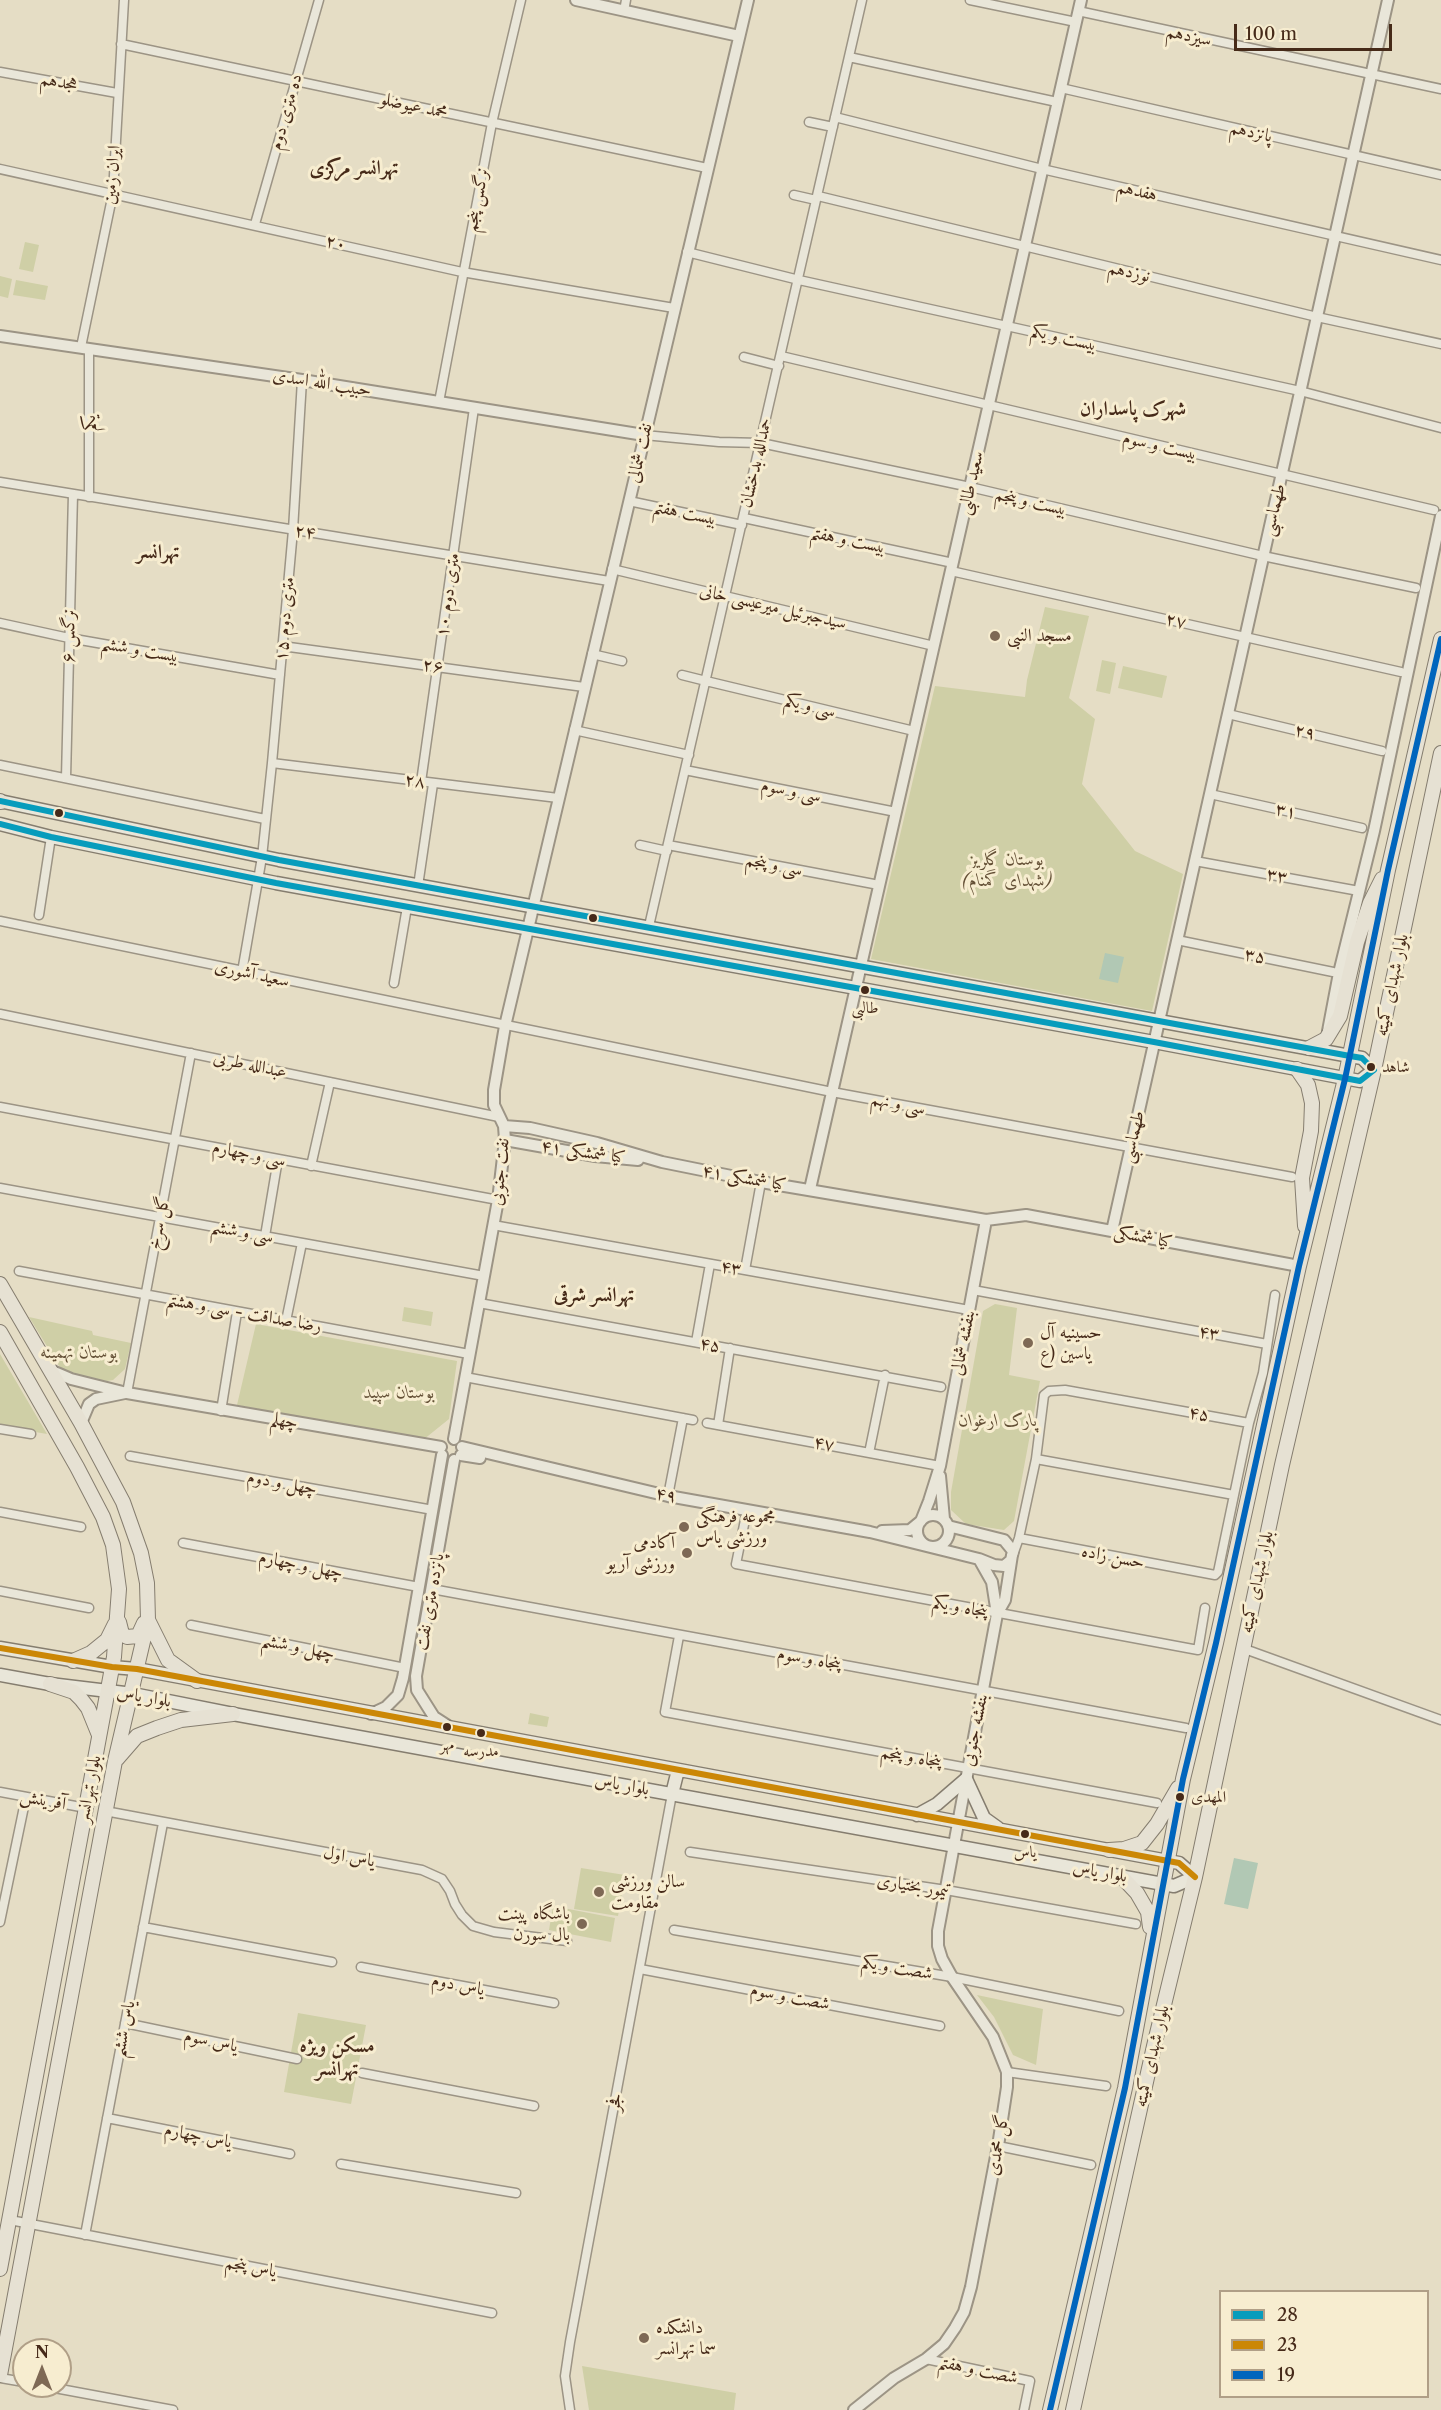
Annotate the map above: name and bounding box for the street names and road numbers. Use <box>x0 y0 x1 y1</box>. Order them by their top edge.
street label: سیزدهم <box>1164 21 1214 51</box>
street label: هجدهم <box>39 68 79 96</box>
street label: ده متری دوم <box>265 71 307 153</box>
street label: محمد عیوضلو <box>378 88 450 124</box>
street label: پانزدهم <box>1228 117 1274 147</box>
street label: ایران زمین <box>99 145 125 205</box>
street label: نرگس پنجم <box>460 166 494 234</box>
street label: هفدهم <box>1115 176 1159 206</box>
street label: ۲۰ <box>323 230 349 256</box>
street label: نوزدهم <box>1106 257 1152 287</box>
street label: بیست و یکم <box>1029 320 1099 356</box>
street label: حبیب الله اسدی <box>271 365 373 401</box>
street label: یکم <box>79 415 101 431</box>
street label: حمدالله بدخشان <box>735 416 777 510</box>
street label: نفت شمالی <box>623 421 657 485</box>
street label: بیست و سوم <box>1121 427 1199 465</box>
street label: سعید طالبی <box>953 449 989 517</box>
street label: طهماسبی <box>1258 482 1290 538</box>
street label: بیست و پنجم <box>993 483 1069 521</box>
street label: بیست هفتم <box>651 496 719 530</box>
street label: ۲۴ <box>293 520 317 544</box>
street label: بیست و هفتم <box>808 521 888 559</box>
street label: ۱۰ متری دوم <box>431 552 465 638</box>
street label: ۱۵ متری دوم <box>271 576 299 662</box>
street label: سیدجبرئیل میرعیسی خانی <box>697 580 849 634</box>
street label: ۲۷ <box>1163 608 1189 634</box>
street label: نرگس ۶ <box>58 609 80 663</box>
street label: بیست و ششم <box>99 633 181 667</box>
street label: ۲۶ <box>421 654 445 678</box>
street label: سی و یکم <box>782 689 838 723</box>
street label: ۲۹ <box>1292 719 1318 745</box>
street label: ۲۸ <box>403 769 427 793</box>
street label: سی و سوم <box>759 775 823 807</box>
street label: ۳۱ <box>1273 798 1299 824</box>
street label: سی و پنجم <box>744 849 804 881</box>
street label: ۳۳ <box>1265 863 1289 889</box>
street label: بلوار شهدای کمیته <box>1371 932 1413 1038</box>
street label: ۳۵ <box>1242 943 1268 969</box>
street label: سعید آشوری <box>213 956 291 992</box>
street label: عبدالله طربی <box>211 1047 289 1083</box>
street label: سی و نهم <box>869 1088 927 1120</box>
street label: طهماسبی <box>1117 1109 1149 1165</box>
street label: کیا شمشکی ۴۱ <box>539 1135 627 1169</box>
street label: سی و چهارم <box>210 1136 288 1172</box>
street label: نفت جنوبی <box>486 1137 514 1207</box>
street label: ۴۱ کیا شمشکی <box>700 1160 788 1196</box>
street label: گل سرخ <box>143 1194 175 1252</box>
street label: سی و ششم <box>209 1216 275 1248</box>
street label: کیا شمشکی <box>1112 1221 1174 1253</box>
street label: ۴۳ <box>719 1256 743 1280</box>
street label: رضا صداقت - سی و هشتم <box>165 1289 323 1337</box>
street label: بنفشه شمالی <box>946 1309 980 1377</box>
street label: ۴۳ <box>1197 1321 1221 1345</box>
street label: ۴۵ <box>698 1333 722 1357</box>
street label: ۴۵ <box>1187 1402 1211 1426</box>
street label: چهلم <box>269 1408 299 1434</box>
street label: ۴۷ <box>812 1431 836 1457</box>
street label: چهل و دوم <box>245 1466 319 1500</box>
street label: ۴۹ <box>653 1482 679 1508</box>
street label: بلوار شهدای کمیته <box>1236 1529 1278 1635</box>
street label: حسن زاده <box>1080 1540 1146 1574</box>
street label: چهل و چهارم <box>257 1546 345 1584</box>
street label: پانزده متری نفت <box>411 1552 449 1652</box>
street label: پنجاه و یکم <box>931 1591 989 1623</box>
street label: چهل و ششم <box>259 1629 337 1665</box>
street label: پنجاه و سوم <box>775 1643 843 1675</box>
street label: بلوار یاس <box>115 1682 173 1712</box>
street label: بنفشه جنوبی <box>957 1692 993 1768</box>
street label: پنجاه و پنجم <box>879 1741 943 1773</box>
street label: بلوار تهرانسر <box>72 1753 106 1825</box>
street label: بلوار یاس <box>593 1770 651 1800</box>
street label: آفرینش <box>18 1785 68 1815</box>
street label: یاس اول <box>321 1842 377 1872</box>
street label: بلوار یاس <box>1071 1857 1129 1887</box>
street label: تیمور بختیاری <box>875 1870 951 1902</box>
street label: شصت و یکم <box>860 1951 934 1985</box>
street label: یاس دوم <box>430 1969 486 2001</box>
street label: شصت و سوم <box>748 1979 832 2015</box>
street label: یاس ششم <box>108 1999 140 2059</box>
street label: بلوار شهدای کمیته <box>1130 2003 1174 2109</box>
street label: یاس سوم <box>182 2025 240 2057</box>
street label: فجر <box>603 2091 627 2113</box>
street label: گل محمدی <box>982 2113 1014 2177</box>
street label: یاس چهارم <box>162 2119 234 2153</box>
street label: یاس پنجم <box>224 2251 278 2283</box>
street label: شصت و هفتم <box>936 2351 1020 2389</box>

